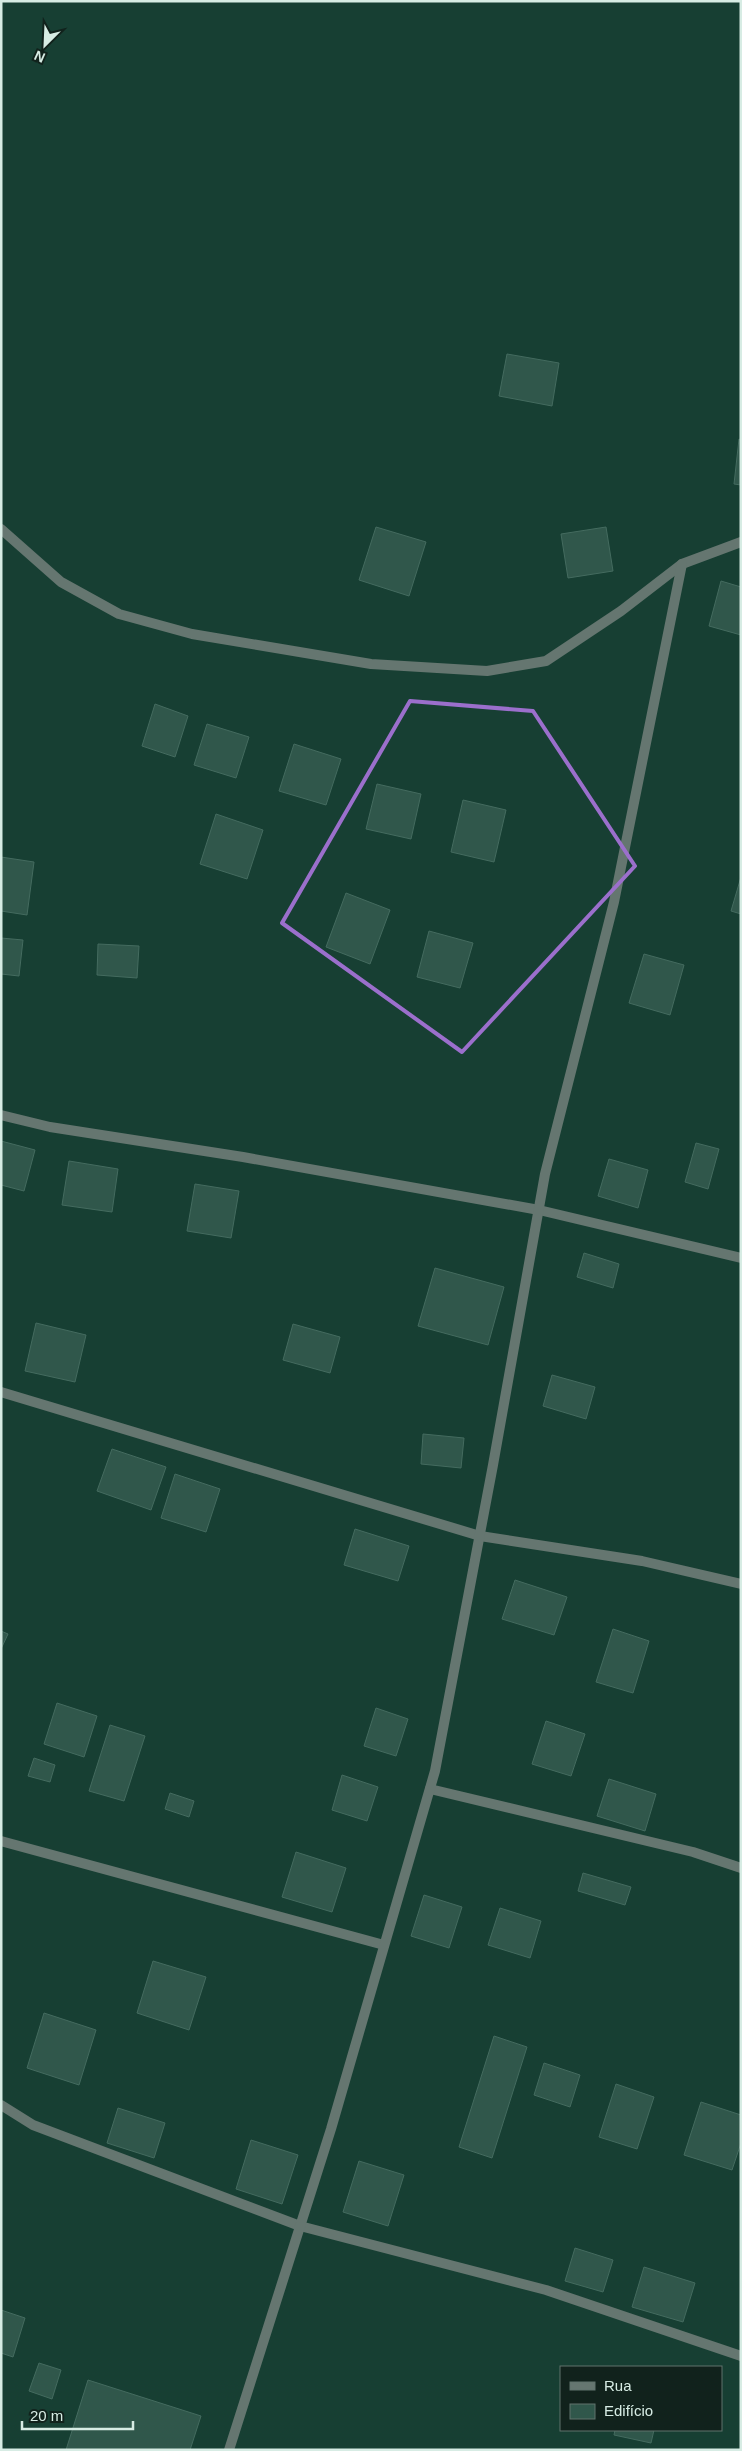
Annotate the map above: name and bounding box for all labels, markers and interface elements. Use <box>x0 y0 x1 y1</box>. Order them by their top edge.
north arrow <box>20 20 70 70</box>
text: N <box>32 48 48 66</box>
legend <box>560 2366 722 2431</box>
text: Rua <box>604 2377 632 2394</box>
scale bar <box>22 2398 134 2430</box>
text: Edifício <box>604 2402 653 2419</box>
text: 20 m <box>30 2407 63 2424</box>

